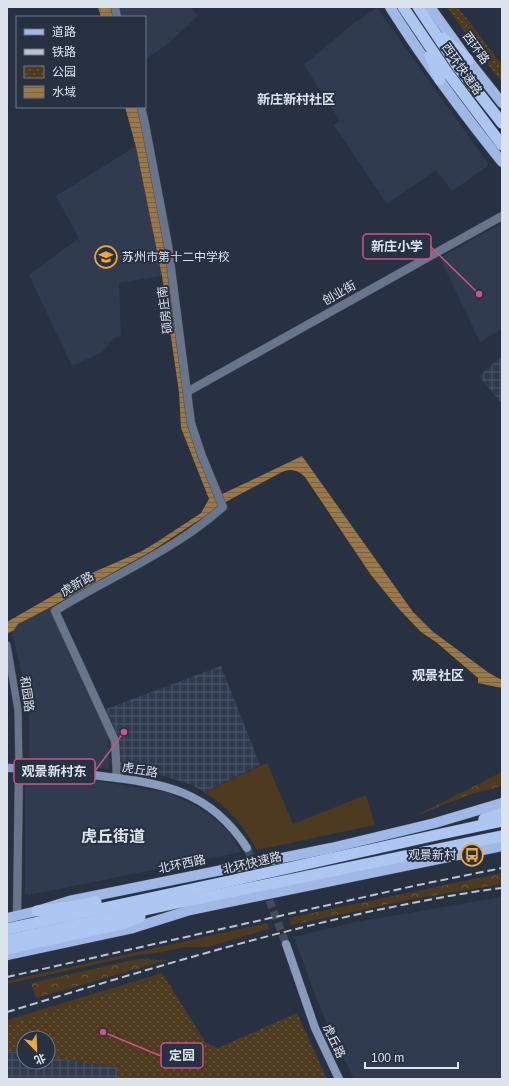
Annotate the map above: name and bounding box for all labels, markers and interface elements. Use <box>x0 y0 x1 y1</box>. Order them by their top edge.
legend <box>16 16 146 108</box>
text: 道路 <box>52 25 76 39</box>
street label: 西环路 <box>460 29 492 67</box>
street label: 西环快速路 <box>439 40 485 98</box>
text: 铁路 <box>52 45 76 59</box>
text: 公园 <box>52 65 76 79</box>
text: 水域 <box>52 85 76 99</box>
district label: 新庄新村社区 <box>257 92 335 107</box>
callout: 新庄小学 <box>363 234 431 259</box>
text: 新庄小学 <box>371 239 423 254</box>
school or university icon: 苏州市第十二中学校 <box>93 244 119 270</box>
place label: 苏州市第十二中学校 <box>122 250 230 264</box>
street label: 创业街 <box>320 278 358 308</box>
street label: 硕房庄南 <box>155 285 175 335</box>
street label: 虎新路 <box>58 569 96 599</box>
district label: 观景社区 <box>412 668 464 683</box>
street label: 和园路 <box>18 675 36 713</box>
callout: 观景新村东 <box>14 759 95 784</box>
street label: 虎丘路 <box>121 760 159 780</box>
text: 观景新村东 <box>21 764 87 779</box>
district label: 虎丘街道 <box>81 828 145 845</box>
bus stop icon: 观景新村 <box>459 842 485 868</box>
place label: 观景新村 <box>408 848 457 862</box>
street label: 北环快速路 <box>221 849 283 877</box>
street label: 北环西路 <box>157 852 207 876</box>
street label: 虎丘路 <box>320 1022 348 1060</box>
north arrow <box>16 1030 56 1070</box>
callout: 定园 <box>161 1043 203 1068</box>
scale bar <box>365 1044 458 1070</box>
text: 定园 <box>169 1048 195 1063</box>
text: 100 m <box>371 1051 404 1065</box>
text: 北 <box>33 1052 47 1067</box>

